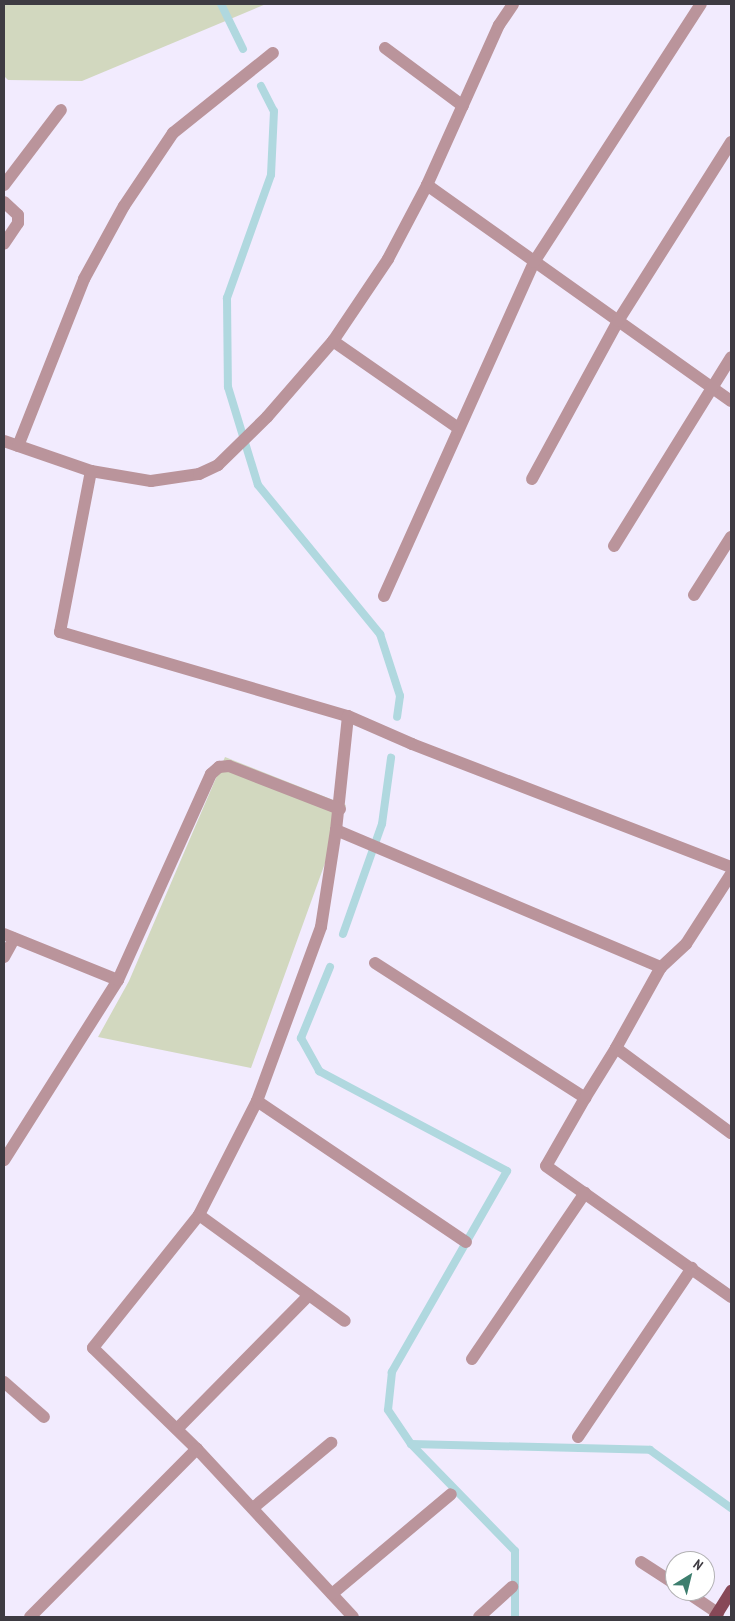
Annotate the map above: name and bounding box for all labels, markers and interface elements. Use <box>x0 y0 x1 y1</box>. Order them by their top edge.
north arrow <box>665 1551 715 1601</box>
text: N <box>690 1555 707 1574</box>

